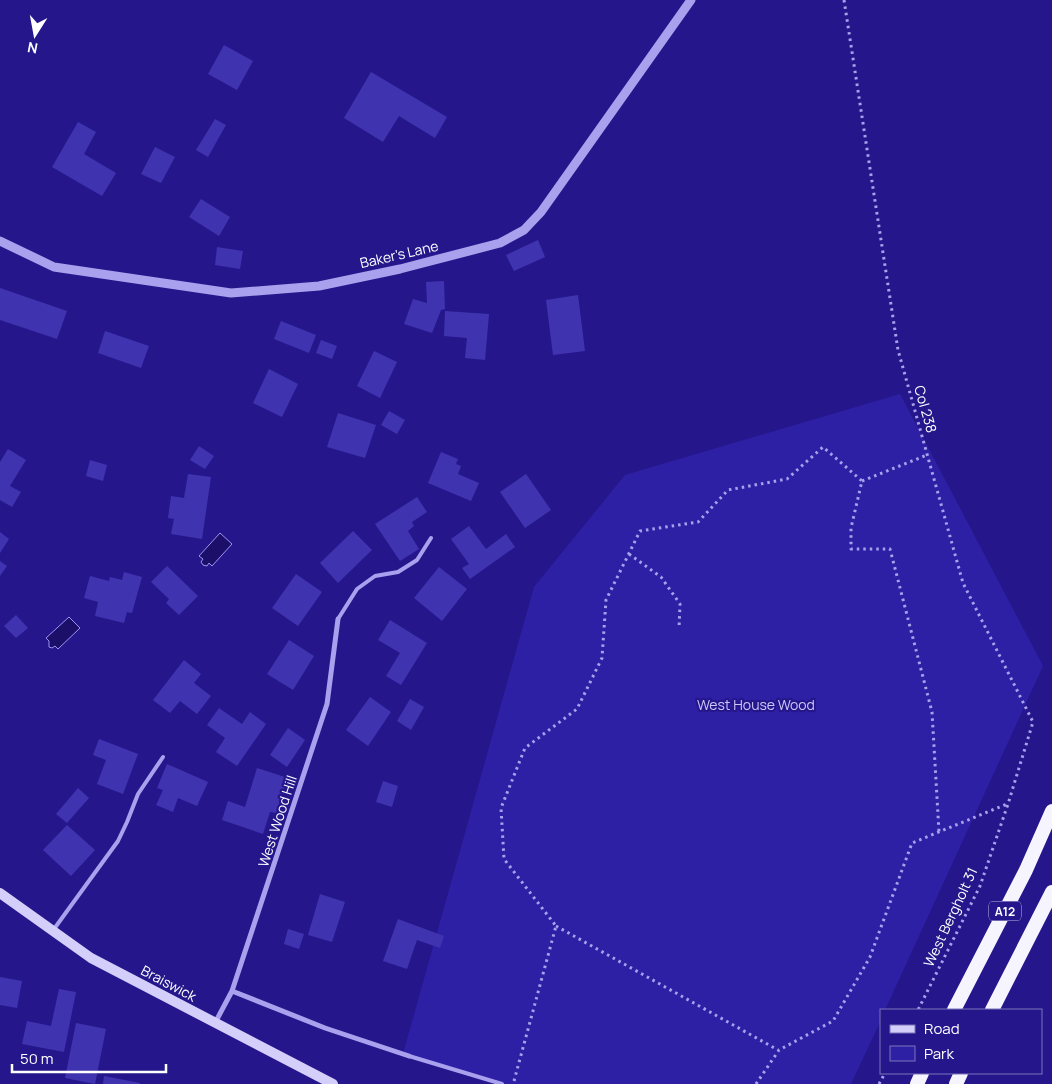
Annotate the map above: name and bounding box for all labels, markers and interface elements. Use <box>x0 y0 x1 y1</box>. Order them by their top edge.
north arrow <box>10 10 60 60</box>
text: N <box>26 38 39 59</box>
street label: Baker's Lane <box>358 236 440 272</box>
street label: Col 238 <box>910 383 942 435</box>
park label: West House Wood <box>697 695 815 714</box>
street label: West Wood Hill <box>253 773 301 869</box>
street label: West Bergholt 31 <box>919 864 981 970</box>
road number: A12 <box>989 901 1021 920</box>
street label: Braiswick <box>138 960 201 1006</box>
legend <box>880 1009 1042 1074</box>
text: Road <box>924 1018 960 1039</box>
scale bar <box>12 1042 166 1074</box>
text: Park <box>924 1043 954 1064</box>
text: 50 m <box>20 1048 54 1069</box>

